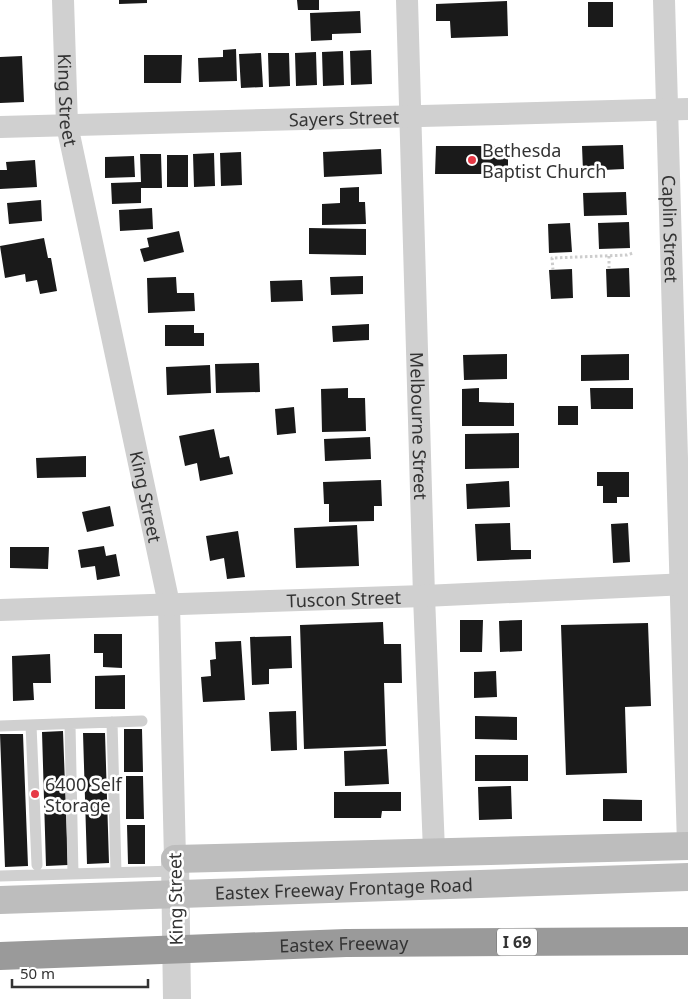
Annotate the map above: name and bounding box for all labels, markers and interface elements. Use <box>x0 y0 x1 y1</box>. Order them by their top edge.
street label: King Street <box>53 53 83 149</box>
street label: Sayers Street <box>288 105 400 131</box>
place label: Bethesda Baptist Church <box>482 138 606 183</box>
marker: Bethesda Baptist Church <box>466 154 478 166</box>
street label: Caplin Street <box>657 175 684 284</box>
street label: Melbourne Street <box>405 352 433 501</box>
street label: King Street <box>125 449 168 545</box>
street label: Tuscon Street <box>286 585 402 613</box>
place label: 6400 Self Storage <box>45 772 123 817</box>
marker: 6400 Self Storage <box>29 788 41 800</box>
street label: King Street <box>162 852 188 946</box>
street label: Eastex Freeway Frontage Road <box>214 872 473 905</box>
road number: I 69 <box>497 929 537 956</box>
street label: Eastex Freeway <box>279 931 409 957</box>
scale bar <box>12 956 149 988</box>
text: 50 m <box>20 963 55 983</box>

